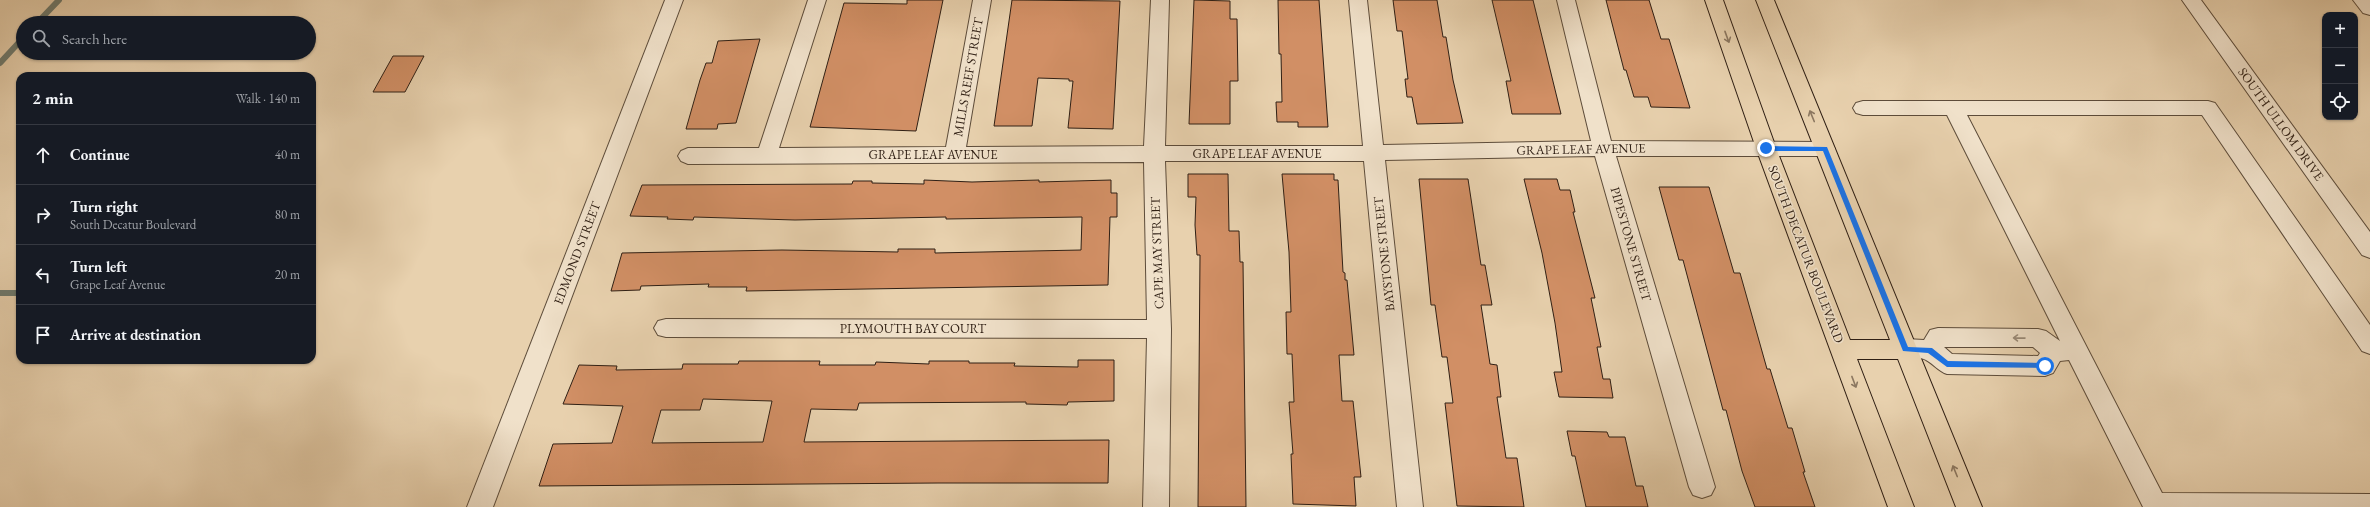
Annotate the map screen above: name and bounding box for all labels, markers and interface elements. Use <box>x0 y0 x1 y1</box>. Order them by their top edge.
map controls <box>2322 12 2358 120</box>
button: + <box>2322 12 2358 48</box>
search box <box>16 16 316 60</box>
street label: MILLS REEF STREET <box>949 16 987 138</box>
icon: search <box>30 27 52 49</box>
text: Search here <box>62 29 127 48</box>
one-way arrow <box>1723 30 1731 42</box>
button: − <box>2322 48 2358 84</box>
street label: SOUTH ULLOM DRIVE <box>2234 64 2328 184</box>
button: locate <box>2322 84 2358 120</box>
text: 2 min <box>32 87 73 109</box>
text: Walk · 140 m <box>236 90 300 107</box>
one-way arrow <box>1808 111 1815 123</box>
street label: GRAPE LEAF AVENUE <box>1516 139 1646 159</box>
route end <box>1757 139 1775 157</box>
icon: ahead <box>32 144 54 166</box>
text: Continue <box>70 145 130 164</box>
street label: GRAPE LEAF AVENUE <box>1192 145 1322 162</box>
text: 40 m <box>275 146 300 163</box>
street label: GRAPE LEAF AVENUE <box>868 146 998 163</box>
street label: SOUTH DECATUR BOULEVARD <box>1764 163 1848 345</box>
street label: PIPESTONE STREET <box>1607 185 1656 303</box>
street label: CAPE MAY STREET <box>1147 196 1167 310</box>
street label: BAYSTONE STREET <box>1369 196 1398 312</box>
text: Turn right <box>70 197 138 216</box>
street label: EDMOND STREET <box>550 199 605 307</box>
icon: right <box>32 204 54 226</box>
text: 80 m <box>275 206 300 223</box>
text: South Decatur Boulevard <box>70 216 196 233</box>
text: Turn left <box>70 257 127 276</box>
icon: left <box>32 264 54 286</box>
text: 20 m <box>275 266 300 283</box>
text: Grape Leaf Avenue <box>70 276 165 293</box>
street label: PLYMOUTH BAY COURT <box>840 320 987 337</box>
icon: arrive <box>32 324 54 346</box>
text: Arrive at destination <box>70 325 201 344</box>
one-way arrow <box>2013 334 2026 342</box>
route start <box>2036 357 2054 375</box>
one-way arrow <box>1851 376 1859 388</box>
one-way arrow <box>1950 465 1958 477</box>

